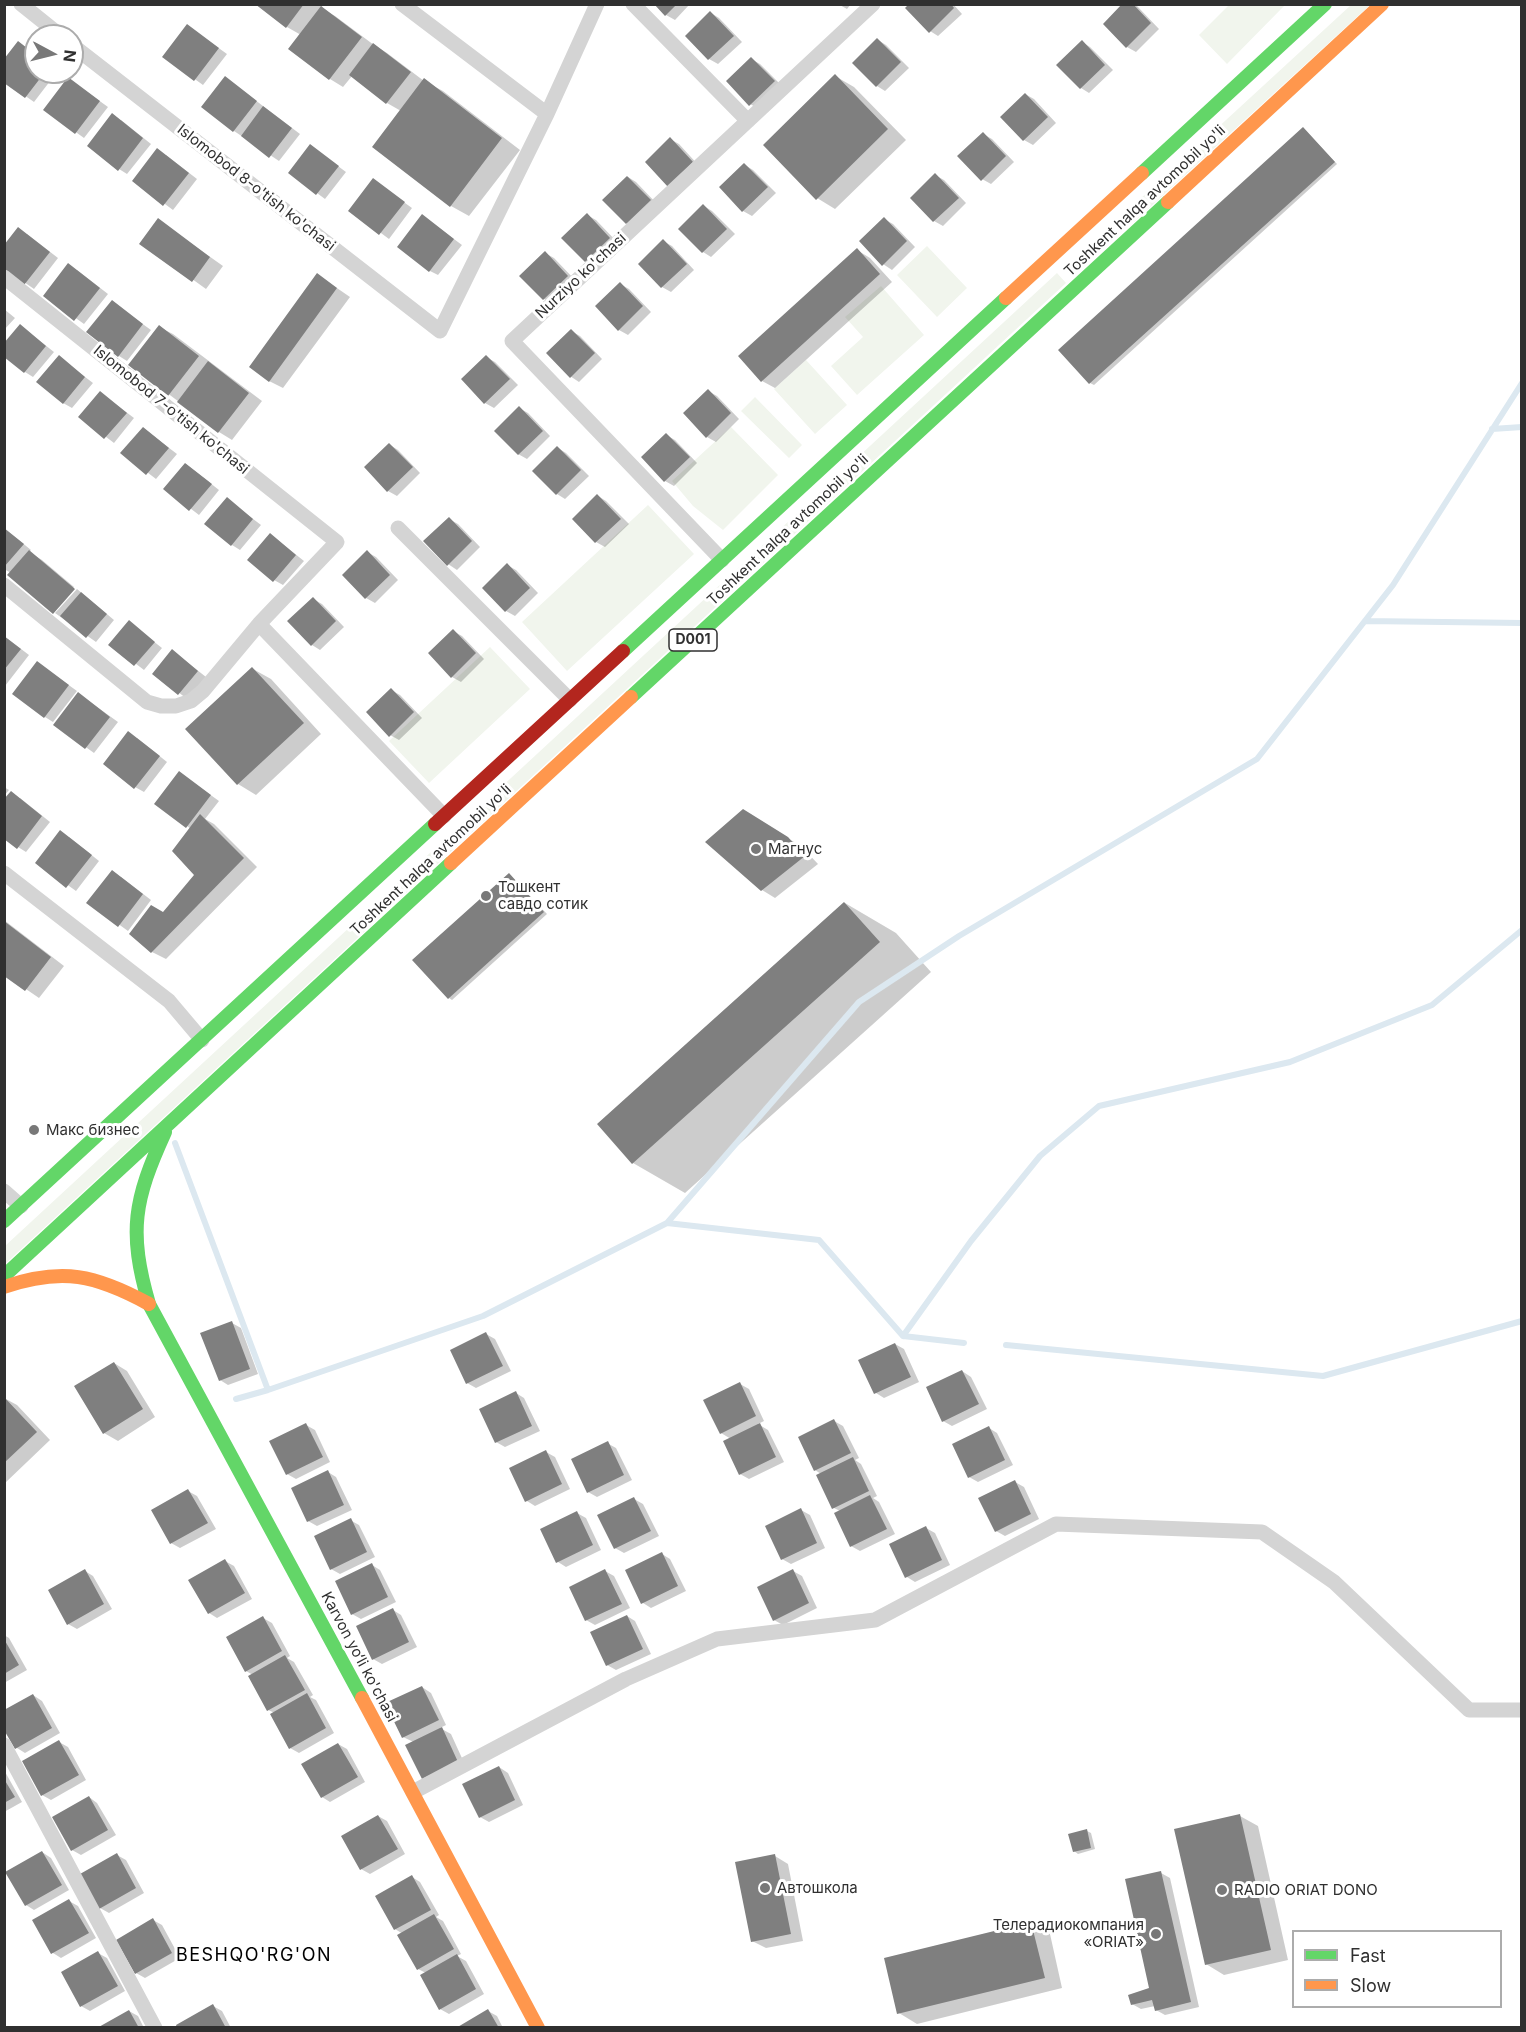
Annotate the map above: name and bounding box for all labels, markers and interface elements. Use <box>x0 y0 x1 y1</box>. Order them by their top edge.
north arrow <box>24 24 84 84</box>
text: N <box>59 49 81 63</box>
street label: Islomobod 8-o'tish ko'chasi <box>173 121 339 255</box>
street label: Toshkent halqa avtomobil yo'li <box>1061 122 1229 280</box>
street label: Nurziyo ko'chasi <box>532 229 630 323</box>
street label: Islomobod 7-o'tish ko'chasi <box>90 342 252 478</box>
street label: Toshkent halqa avtomobil yo'li <box>704 451 872 609</box>
road number: D001 <box>669 629 717 651</box>
street label: Toshkent halqa avtomobil yo'li <box>347 781 515 939</box>
place label: Магнус <box>768 840 822 858</box>
marker: Магнус <box>749 842 763 856</box>
place label: Тошкент савдо сотик <box>498 878 588 913</box>
marker: Тошкент савдо сотик <box>479 889 493 903</box>
place label: Макс бизнес <box>46 1121 140 1139</box>
marker: Макс бизнес <box>27 1123 41 1137</box>
street label: Karvon yo‘li ko'chasi <box>317 1589 401 1725</box>
place label: Автошкола <box>777 1879 858 1897</box>
marker: Автошкола <box>758 1881 772 1895</box>
place label: RADIO ORIAT DONO <box>1234 1881 1378 1899</box>
marker: RADIO ORIAT DONO <box>1215 1883 1229 1897</box>
place label: Телерадиокомпания «ORIAT» <box>993 1916 1144 1951</box>
marker: Телерадиокомпания «ORIAT» <box>1149 1927 1163 1941</box>
legend <box>1292 1930 1502 2008</box>
district label: BESHQO'RG'ON <box>176 1945 332 1967</box>
text: Fast <box>1350 1945 1386 1966</box>
text: Slow <box>1350 1975 1391 1996</box>

